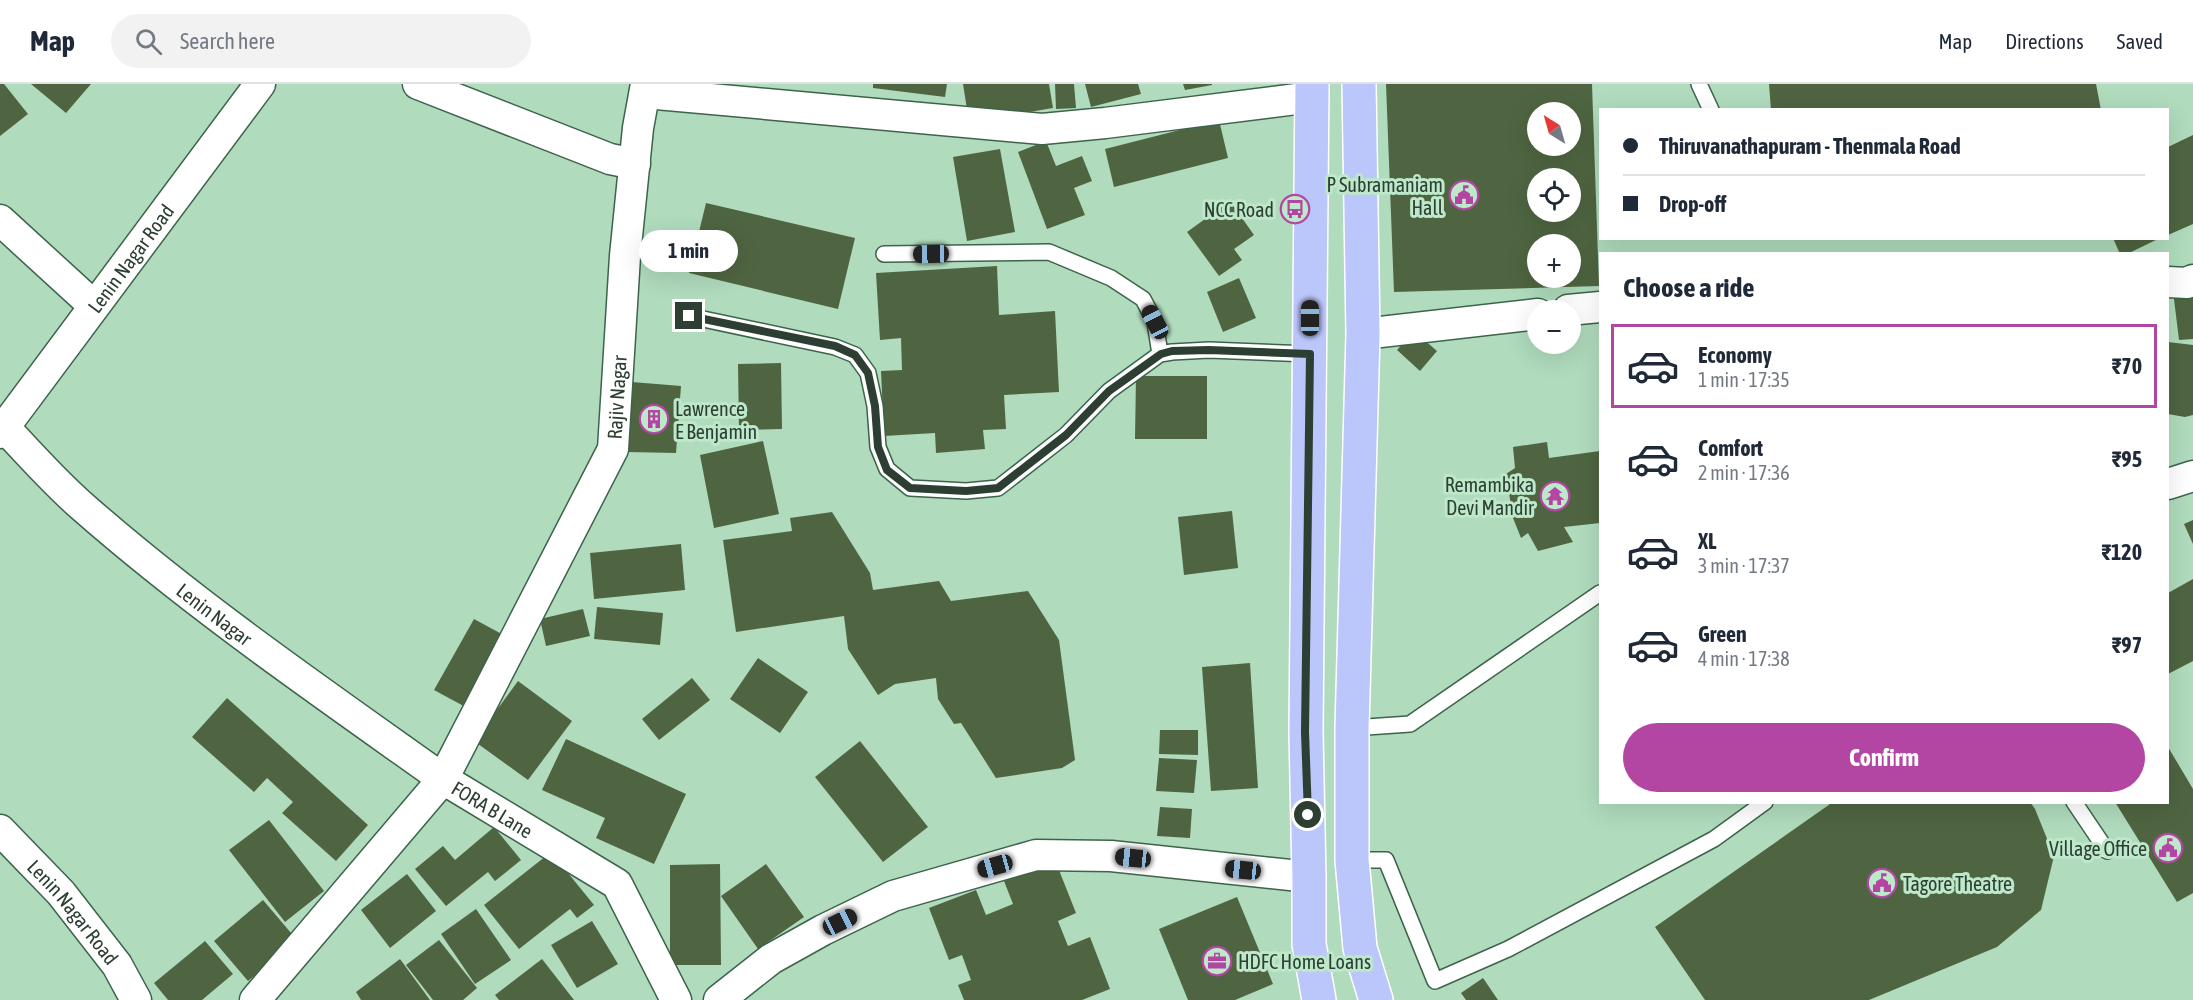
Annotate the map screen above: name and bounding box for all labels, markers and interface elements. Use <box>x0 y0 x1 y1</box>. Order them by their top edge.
search box <box>111 14 531 68</box>
text: Map <box>30 25 75 57</box>
icon: search <box>132 25 165 58</box>
text: Search here <box>180 28 275 54</box>
text: Map <box>1938 29 1972 53</box>
text: Directions <box>2005 29 2084 53</box>
text: Saved <box>2117 29 2163 53</box>
north arrow <box>1527 102 1581 156</box>
map controls <box>1527 102 1581 354</box>
text: Thiruvanathapuram - Thenmala Road <box>1659 133 1961 159</box>
button: locate <box>1527 168 1581 222</box>
place label: P Subramaniam Hall <box>1326 173 1444 219</box>
public building icon: P Subramaniam Hall <box>1448 179 1480 211</box>
text: Drop-off <box>1659 191 1726 217</box>
bus stop icon: NCC Road <box>1279 193 1311 225</box>
place label: NCC Road <box>1204 198 1274 221</box>
street label: Lenin Nagar Road <box>82 200 178 317</box>
callout: 1 min <box>640 229 738 271</box>
button: + <box>1527 234 1581 288</box>
text: 1 min <box>668 239 709 262</box>
car <box>913 245 949 263</box>
text: Choose a ride <box>1623 272 1755 303</box>
car <box>1301 300 1319 336</box>
button: − <box>1527 300 1581 354</box>
route end <box>675 302 702 329</box>
car <box>1139 302 1171 342</box>
icon: car <box>1626 339 1680 393</box>
text: Economy <box>1698 342 1772 368</box>
street label: Rajiv Nagar <box>602 353 630 440</box>
text: ₹70 <box>2112 353 2142 379</box>
text: 1 min · 17:35 <box>1698 368 1790 391</box>
place label: Lawrence E Benjamin <box>675 397 757 443</box>
building icon: Lawrence E Benjamin <box>638 403 670 435</box>
icon: car <box>1626 432 1680 486</box>
text: Comfort <box>1698 435 1763 461</box>
text: ₹95 <box>2112 446 2142 472</box>
text: 2 min · 17:36 <box>1698 461 1790 484</box>
place label: Remambika Devi Mandir <box>1445 473 1535 519</box>
temple icon: Remambika Devi Mandir <box>1539 480 1571 512</box>
icon: car <box>1626 525 1680 579</box>
text: XL <box>1698 528 1716 554</box>
text: ₹120 <box>2102 539 2142 565</box>
text: 3 min · 17:37 <box>1698 554 1790 577</box>
street label: Lenin Nagar <box>173 578 258 650</box>
icon: car <box>1626 618 1680 672</box>
text: Green <box>1698 621 1747 647</box>
text: ₹97 <box>2112 632 2142 658</box>
text: 4 min · 17:38 <box>1698 647 1790 670</box>
button: Confirm <box>1623 723 2145 792</box>
street label: FORA B Lane <box>448 776 537 842</box>
route start <box>1294 801 1321 828</box>
public building icon: Village Office <box>2152 832 2184 864</box>
place label: Village Office <box>2049 837 2147 860</box>
car <box>1114 847 1152 869</box>
car <box>975 852 1015 880</box>
street label: Lenin Nagar Road <box>23 855 123 969</box>
car <box>1224 859 1262 881</box>
public building icon: Tagore Theatre <box>1866 867 1898 899</box>
place label: Tagore Theatre <box>1903 872 2012 895</box>
car <box>820 906 860 938</box>
office icon: HDFC Home Loans <box>1201 945 1233 977</box>
place label: HDFC Home Loans <box>1238 950 1371 973</box>

